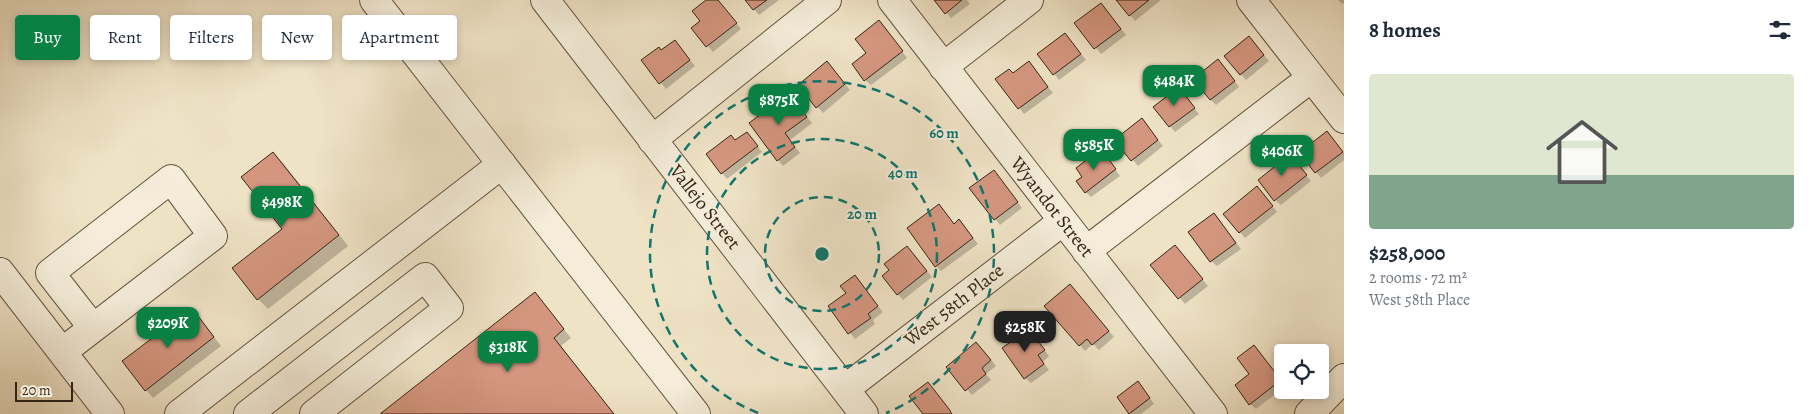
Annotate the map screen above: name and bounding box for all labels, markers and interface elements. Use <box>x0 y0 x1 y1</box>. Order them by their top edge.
chip: Buy <box>15 15 80 60</box>
chip: Rent <box>90 15 160 60</box>
chip: Filters <box>170 15 252 60</box>
chip: New <box>262 15 332 60</box>
chip: Apartment <box>342 15 457 60</box>
text: 8 homes <box>1369 16 1441 44</box>
icon: filters <box>1766 16 1794 44</box>
pin: $484K <box>1139 64 1209 107</box>
text: $484K <box>1154 70 1194 92</box>
pin: $875K <box>744 84 814 126</box>
text: $875K <box>759 89 799 111</box>
icon: home <box>1537 107 1627 197</box>
text: 60 m <box>929 123 959 143</box>
pin: $585K <box>1059 128 1129 171</box>
text: $585K <box>1074 134 1114 156</box>
pin: $406K <box>1247 134 1317 177</box>
text: $406K <box>1261 140 1303 162</box>
street label: Wyandot Street <box>1004 151 1100 263</box>
street label: Vallejo Street <box>663 158 746 255</box>
text: 40 m <box>888 163 918 183</box>
pin: $498K <box>247 186 317 228</box>
text: $498K <box>262 191 302 213</box>
text: 20 m <box>847 204 877 224</box>
text: $258,000 <box>1369 239 1445 267</box>
centre of rings <box>813 245 831 263</box>
street label: West 58th Place <box>898 258 1009 353</box>
text: 2 rooms · 72 m² <box>1369 267 1467 289</box>
text: West 58th Place <box>1369 289 1470 311</box>
pin: $209K <box>133 306 203 349</box>
pin: $258K <box>990 310 1060 353</box>
text: $209K <box>147 312 189 334</box>
text: $258K <box>1005 316 1045 338</box>
pin: $318K <box>473 330 543 373</box>
text: $318K <box>489 336 527 358</box>
map controls <box>1274 344 1329 399</box>
button: locate <box>1274 344 1329 399</box>
scale bar <box>15 379 72 402</box>
text: 20 m <box>22 381 51 400</box>

